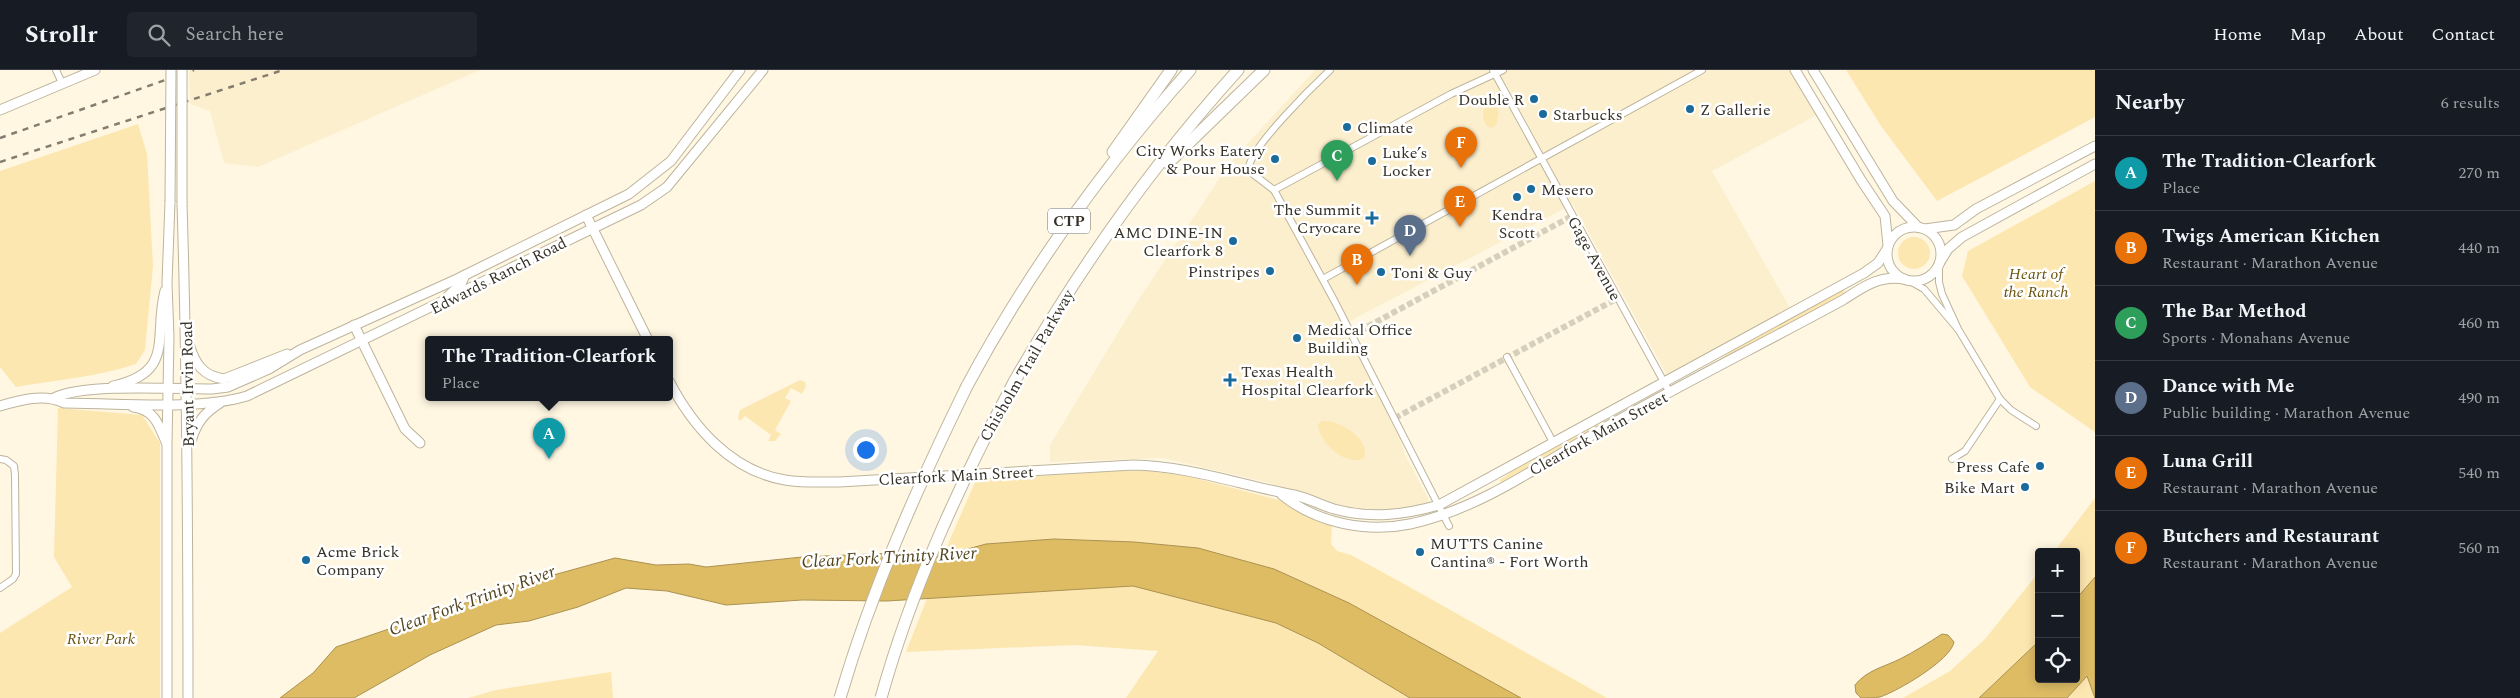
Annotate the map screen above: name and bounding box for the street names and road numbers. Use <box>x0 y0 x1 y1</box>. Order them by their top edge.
road number: CTP <box>1048 208 1090 234</box>
street label: Gage Avenue <box>1561 212 1627 305</box>
street label: Edwards Ranch Road <box>426 231 571 321</box>
street label: Chisholm Trail Parkway <box>973 284 1081 446</box>
street label: Bryant Irvin Road <box>175 321 201 447</box>
street label: Clearfork Main Street <box>1525 386 1673 482</box>
street label: Clearfork Main Street <box>878 460 1035 492</box>

